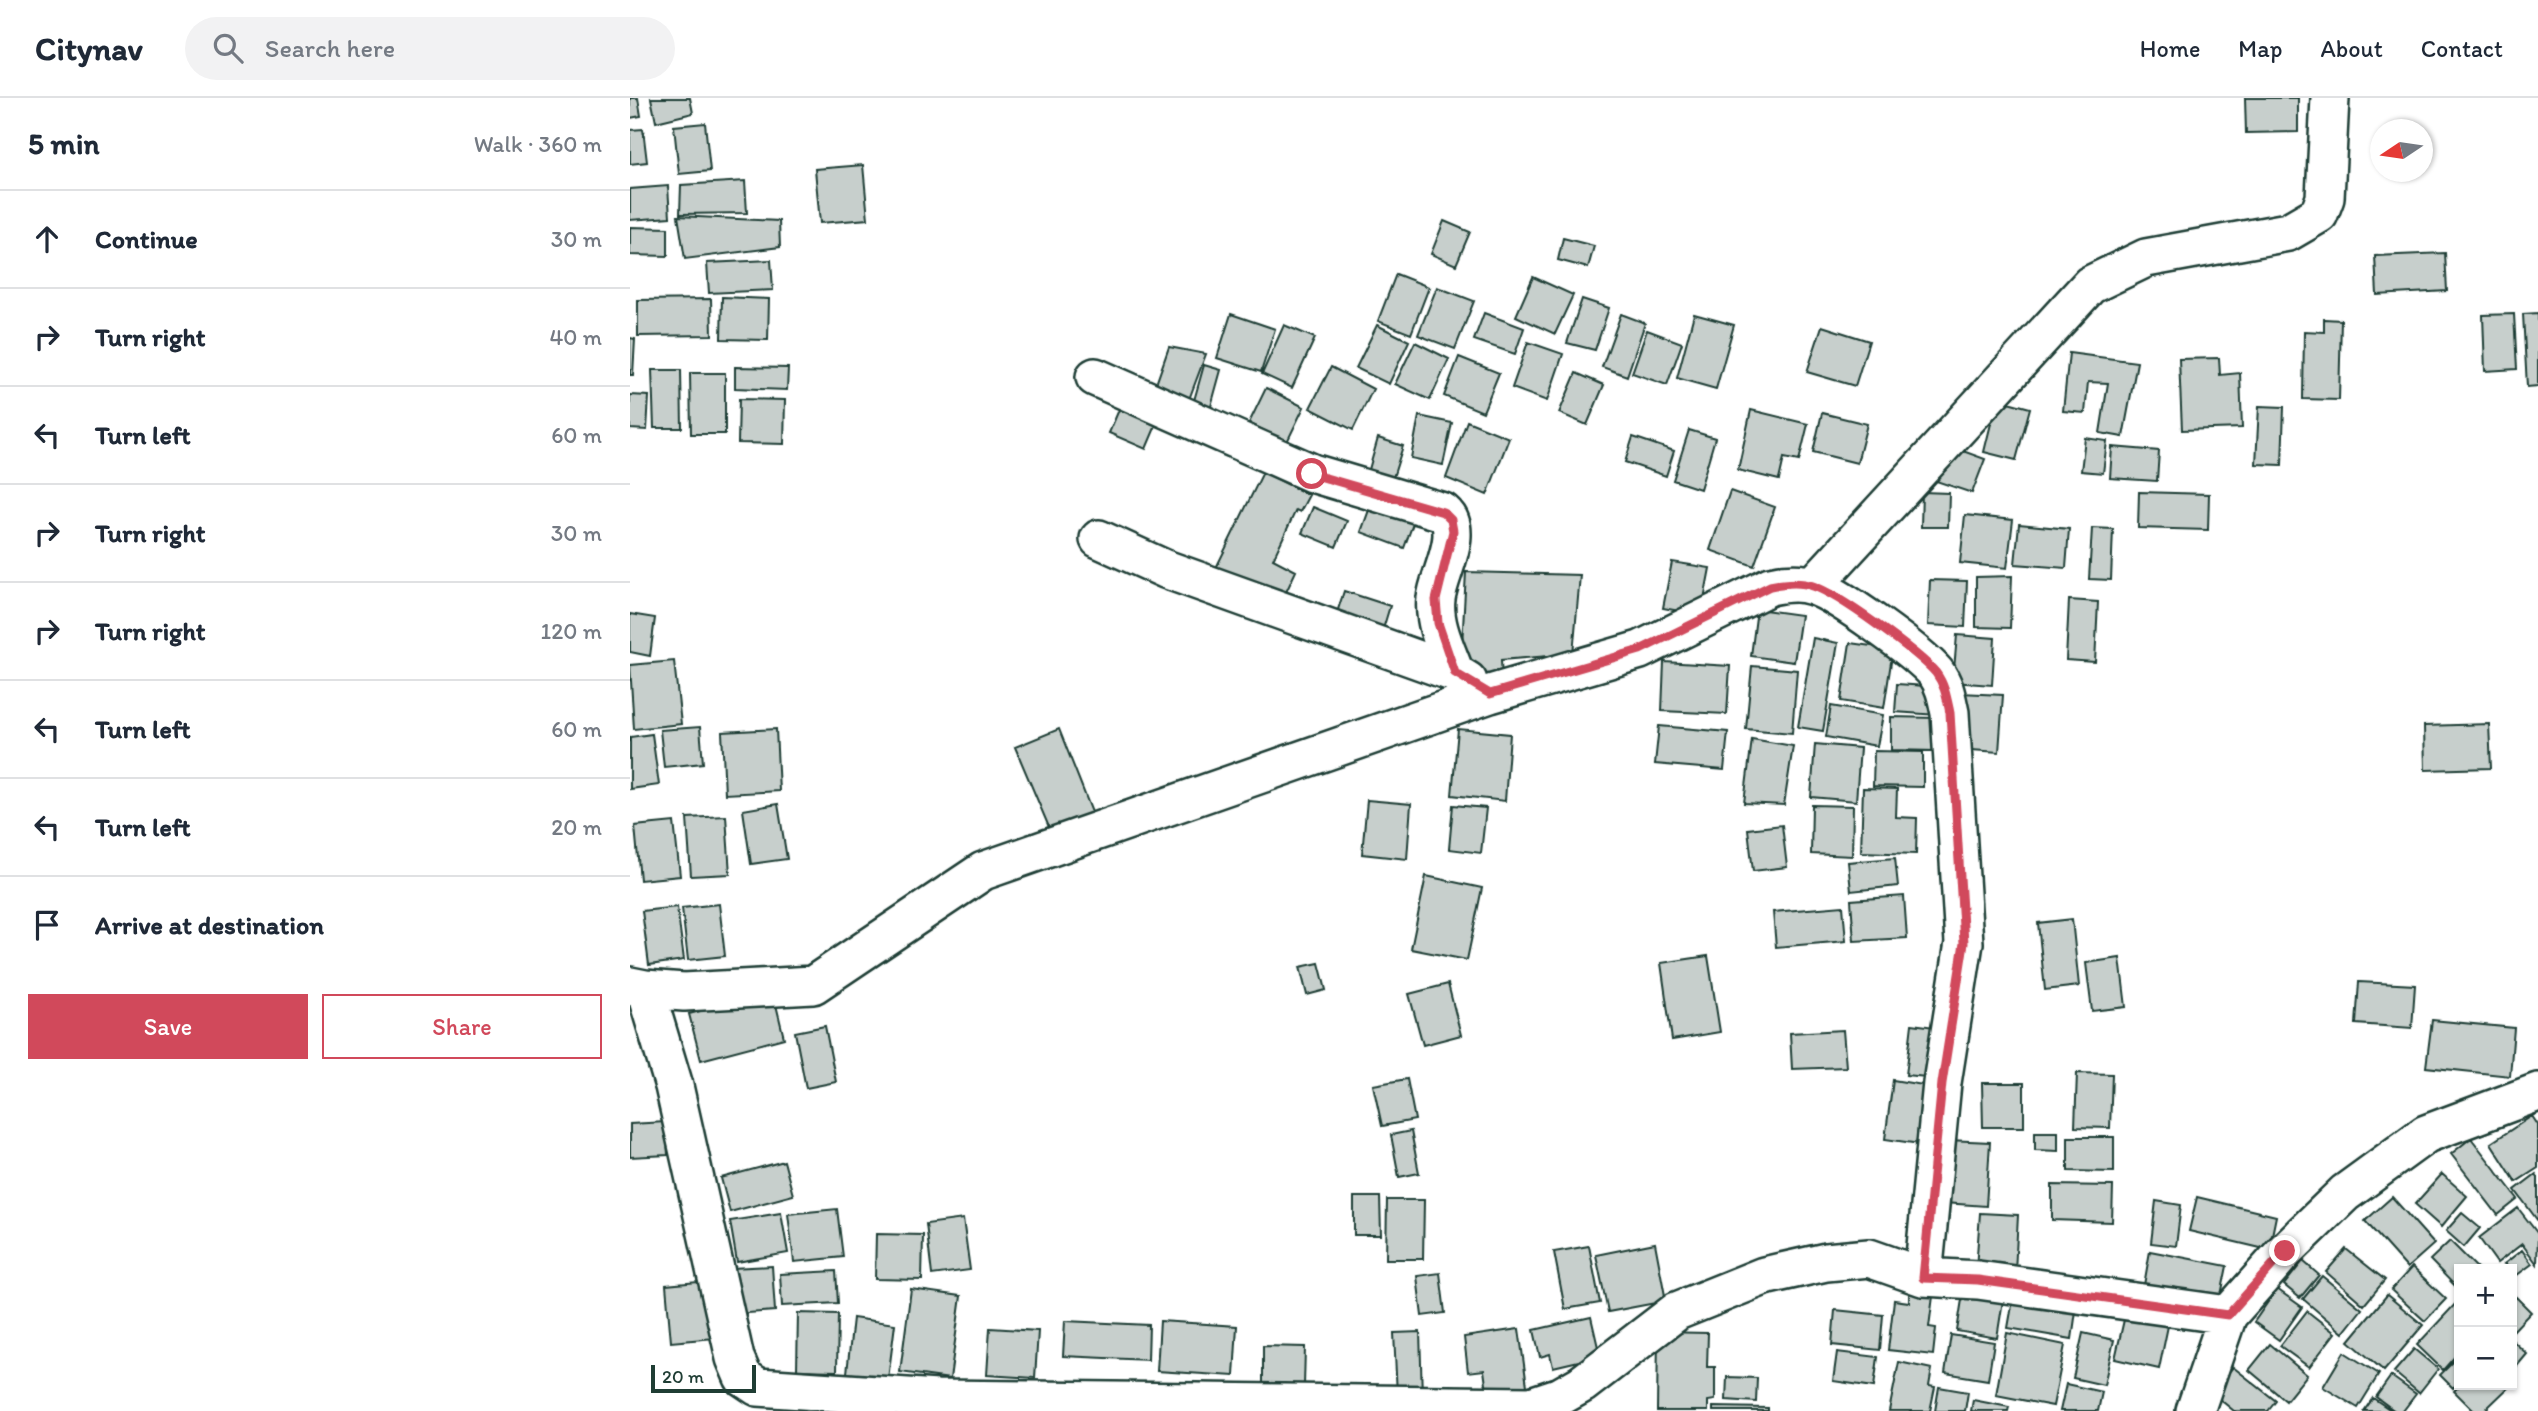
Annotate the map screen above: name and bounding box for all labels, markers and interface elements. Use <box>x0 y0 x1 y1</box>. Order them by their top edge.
search box <box>185 17 675 80</box>
text: Citynav <box>35 29 143 68</box>
icon: search <box>209 29 247 67</box>
text: Search here <box>265 32 395 64</box>
text: Home <box>2140 34 2200 63</box>
text: Map <box>2238 34 2282 63</box>
text: About <box>2320 34 2383 63</box>
text: Contact <box>2421 34 2503 63</box>
north arrow <box>2370 119 2433 182</box>
text: 5 min <box>28 125 99 162</box>
text: Walk · 360 m <box>474 130 602 158</box>
icon: ahead <box>28 220 66 258</box>
text: Continue <box>95 223 198 255</box>
text: 30 m <box>551 225 602 253</box>
icon: right <box>28 318 66 356</box>
text: Turn right <box>95 321 206 353</box>
text: 40 m <box>549 323 602 351</box>
icon: left <box>28 416 66 454</box>
text: Turn left <box>95 419 191 451</box>
text: 60 m <box>551 421 602 449</box>
route start <box>1296 458 1327 489</box>
icon: right <box>28 514 66 552</box>
text: Turn right <box>95 517 206 549</box>
text: 30 m <box>551 519 602 547</box>
icon: right <box>28 612 66 650</box>
text: Turn right <box>95 615 206 647</box>
text: 120 m <box>541 617 602 645</box>
icon: left <box>28 710 66 748</box>
text: Turn left <box>95 713 191 745</box>
text: 60 m <box>551 715 602 743</box>
icon: left <box>28 808 66 846</box>
text: Turn left <box>95 811 191 843</box>
text: 20 m <box>551 813 602 841</box>
icon: arrive <box>28 906 66 944</box>
text: Arrive at destination <box>95 909 324 941</box>
button: Save <box>28 994 308 1059</box>
button: Share <box>322 994 602 1059</box>
route end <box>2269 1235 2300 1266</box>
map controls <box>2454 1264 2517 1390</box>
button: + <box>2454 1264 2517 1327</box>
button: − <box>2454 1327 2517 1390</box>
scale bar <box>651 1362 756 1394</box>
text: 20 m <box>662 1365 704 1388</box>

